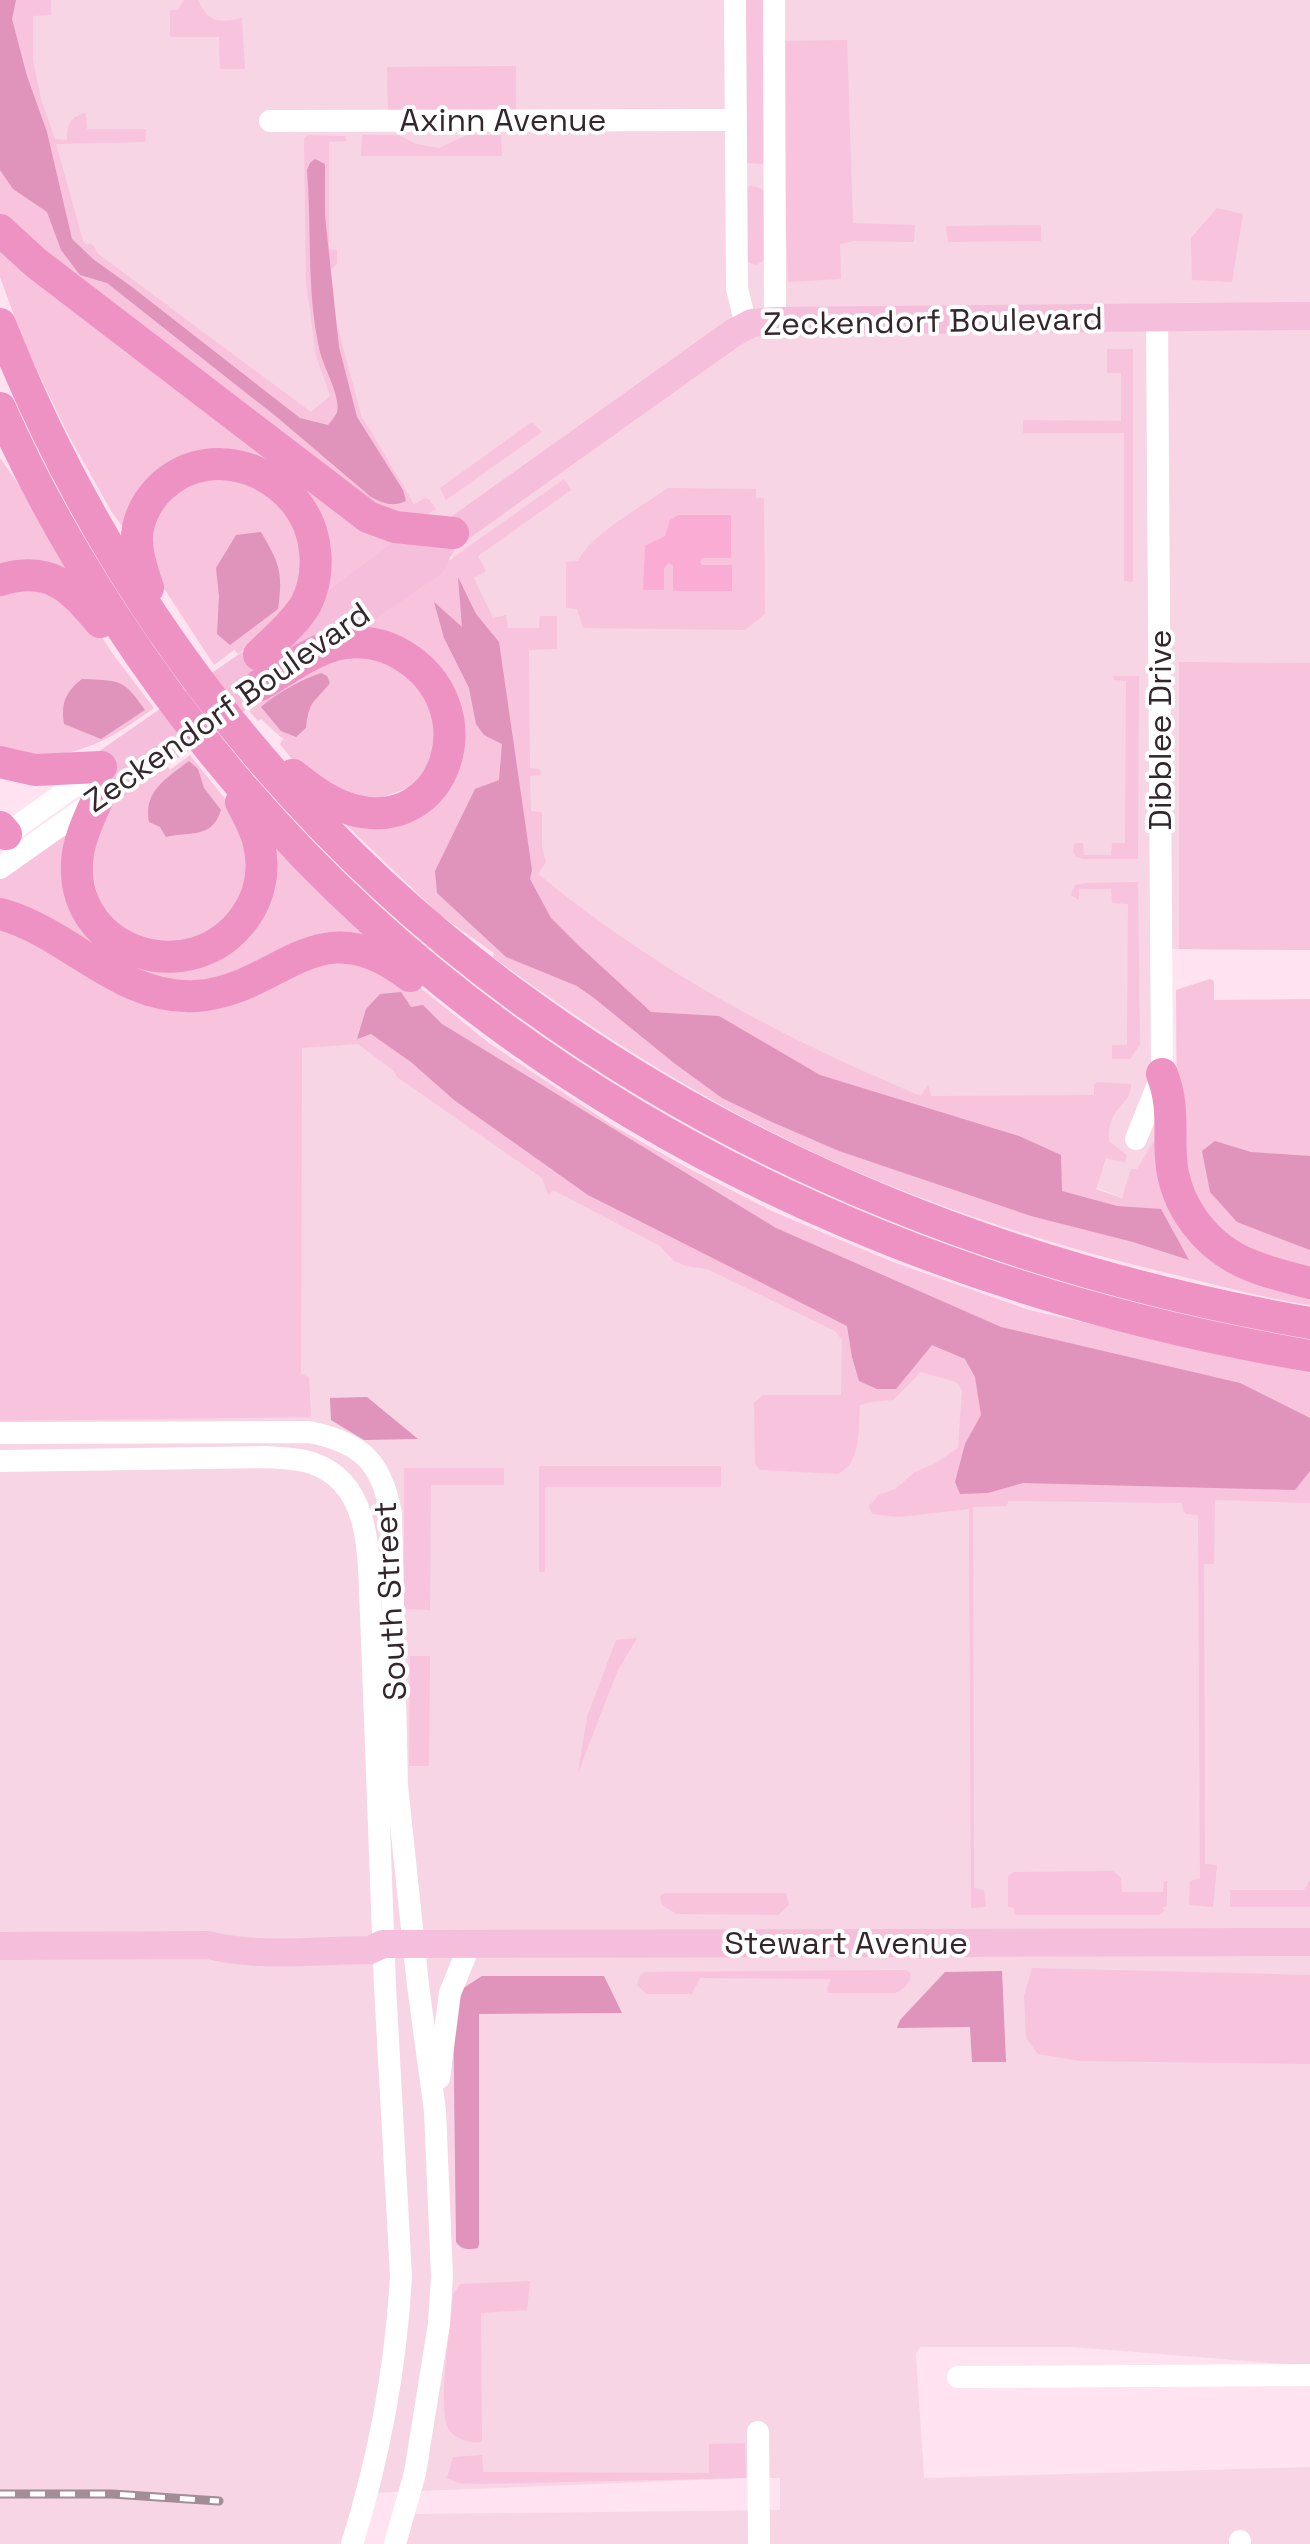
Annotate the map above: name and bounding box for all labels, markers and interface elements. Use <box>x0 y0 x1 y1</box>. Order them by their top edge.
street label: Axinn Avenue <box>399 100 607 140</box>
street label: Zeckendorf Boulevard <box>763 298 1103 344</box>
street label: Zeckendorf Boulevard <box>76 593 378 821</box>
street label: Dibblee Drive <box>1140 630 1180 830</box>
street label: South Street <box>365 1500 415 1702</box>
street label: Stewart Avenue <box>724 1923 968 1963</box>

